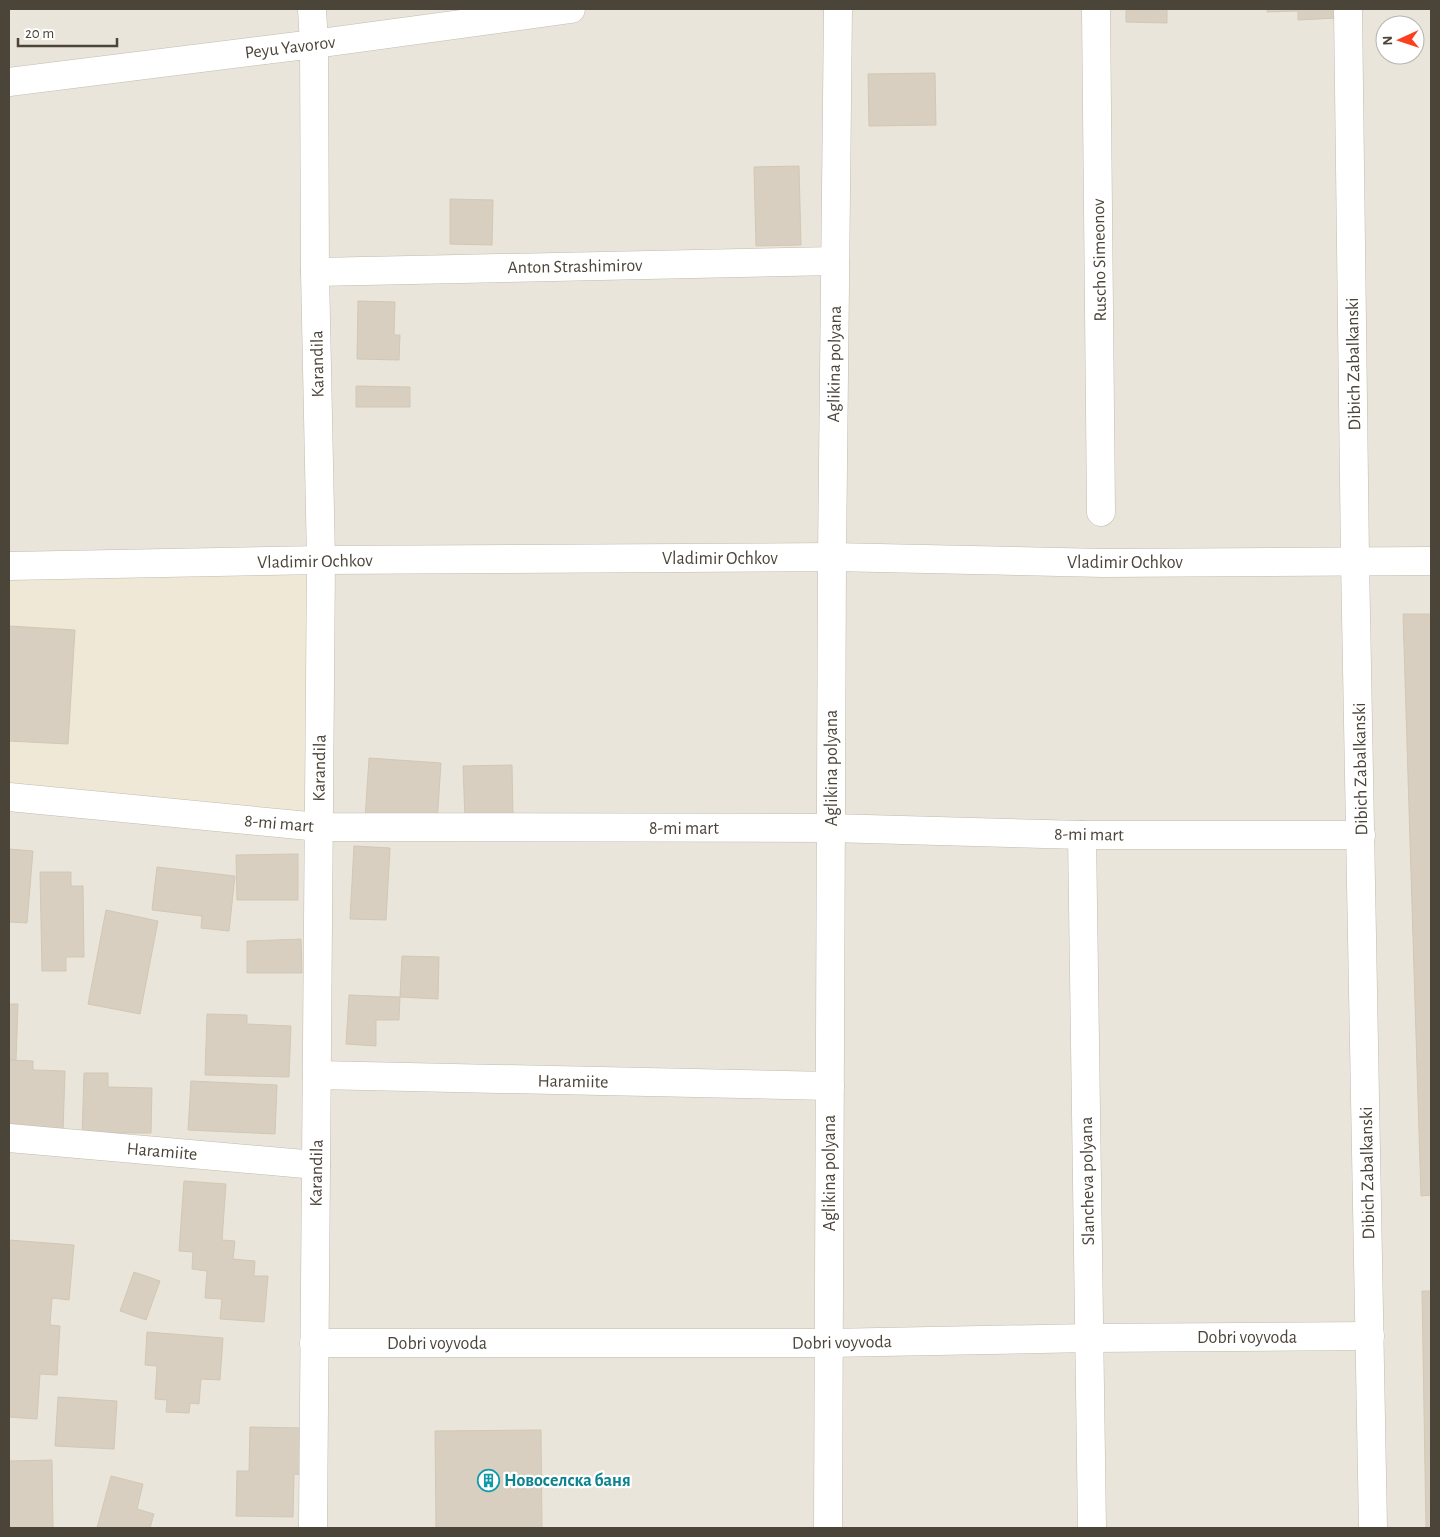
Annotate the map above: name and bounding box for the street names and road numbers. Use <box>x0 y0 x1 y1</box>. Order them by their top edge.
street label: Peyu Yavorov <box>244 33 337 62</box>
street label: Ruscho Simeonov <box>1090 198 1110 322</box>
street label: Anton Strashimirov <box>507 257 643 277</box>
street label: Dibich Zabalkanski <box>1344 297 1364 431</box>
street label: Aglikina polyana <box>825 306 845 423</box>
street label: Karandila <box>308 330 328 398</box>
street label: Vladimir Ochkov <box>662 550 778 568</box>
street label: Vladimir Ochkov <box>257 552 373 572</box>
street label: Vladimir Ochkov <box>1067 554 1183 572</box>
street label: Dibich Zabalkanski <box>1351 702 1371 836</box>
street label: Aglikina polyana <box>823 710 841 826</box>
street label: Karandila <box>310 734 330 802</box>
street label: 8-mi mart <box>243 812 315 836</box>
street label: 8-mi mart <box>649 820 719 838</box>
street label: 8-mi mart <box>1054 825 1124 845</box>
street label: Haramiite <box>537 1072 609 1092</box>
street label: Dibich Zabalkanski <box>1358 1106 1378 1240</box>
street label: Aglikina polyana <box>821 1115 839 1231</box>
street label: Slancheva polyana <box>1078 1116 1098 1246</box>
street label: Karandila <box>307 1139 327 1207</box>
street label: Haramiite <box>126 1140 198 1164</box>
street label: Dobri voyvoda <box>1197 1329 1297 1347</box>
street label: Dobri voyvoda <box>792 1333 892 1353</box>
street label: Dobri voyvoda <box>387 1335 487 1353</box>

